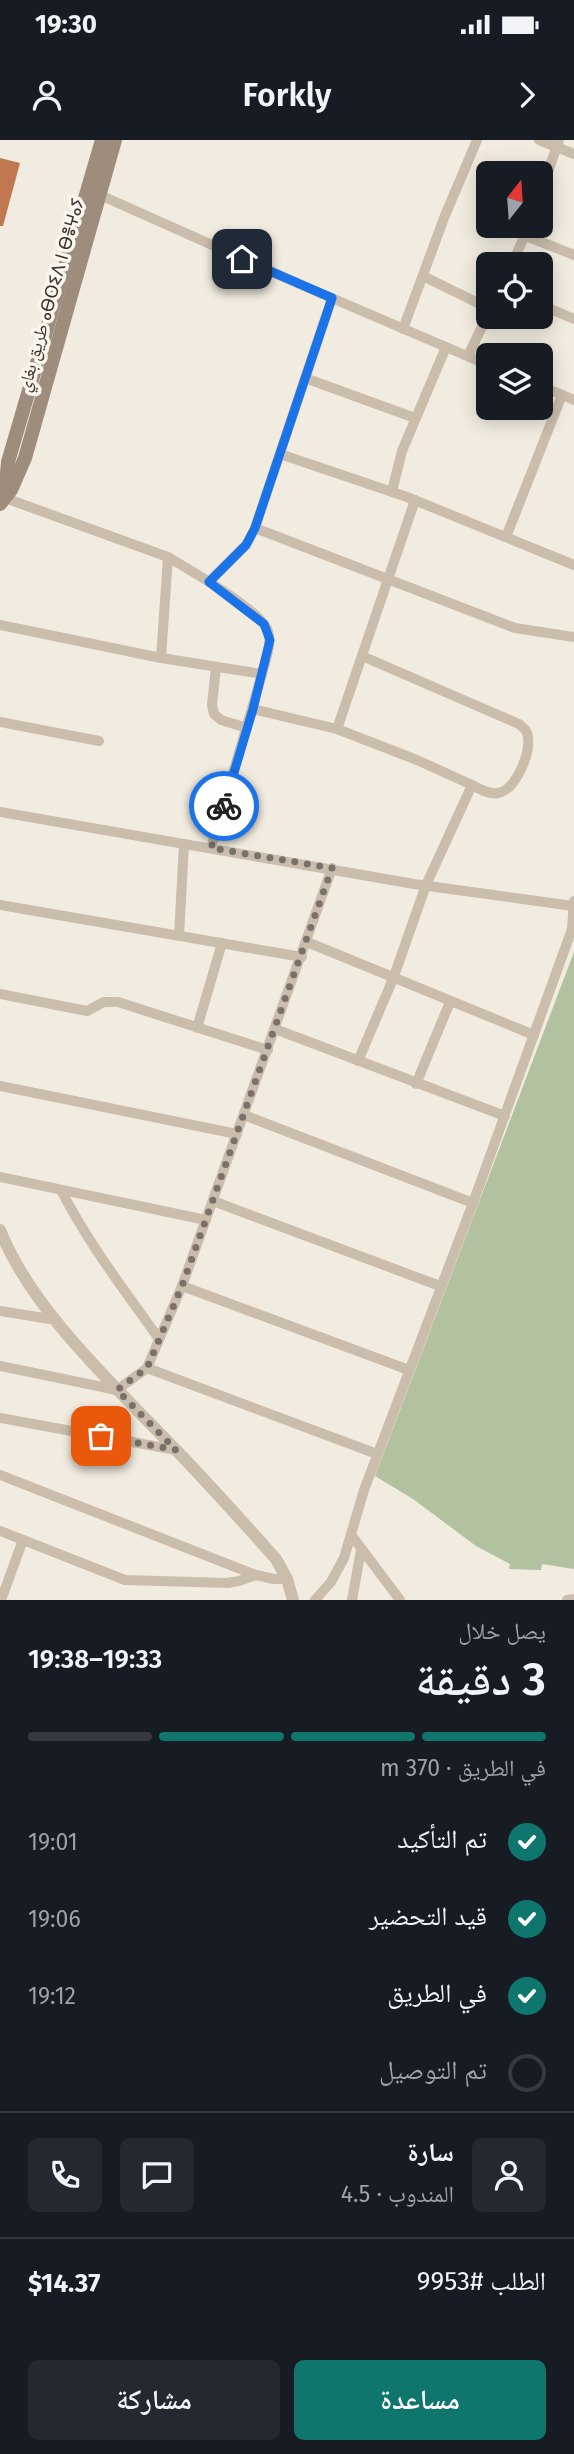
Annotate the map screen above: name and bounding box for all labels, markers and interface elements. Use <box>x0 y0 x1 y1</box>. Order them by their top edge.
text: 19:30 <box>35 9 97 40</box>
icon: person <box>28 76 66 114</box>
text: Forkly <box>243 76 331 114</box>
icon: forward <box>508 76 546 114</box>
north arrow <box>476 161 553 238</box>
map controls <box>476 161 553 420</box>
street label: طريق بغاي ⴰⴱⵔⵉⴷ ⵏ ⴱⴻⵖⴰⵢ <box>13 196 93 395</box>
pin <box>212 229 272 289</box>
icon: home <box>223 240 261 278</box>
button: locate <box>476 252 553 329</box>
button: layers <box>476 343 553 420</box>
courier <box>189 771 259 841</box>
icon: bike <box>205 787 243 825</box>
pin <box>71 1406 131 1466</box>
icon: bag <box>82 1417 120 1455</box>
text: يصل خلال <box>458 1617 546 1645</box>
text: 19:33–19:38 <box>28 1644 162 1675</box>
text: 3 دقيقة <box>415 1652 546 1707</box>
text: في الطريق · 370 m <box>380 1754 546 1782</box>
icon: check <box>508 1823 546 1861</box>
text: تم التأكيد <box>397 1824 487 1855</box>
text: 19:01 <box>28 1828 78 1856</box>
icon: check <box>508 1900 546 1938</box>
text: قيد التحضير <box>369 1901 487 1932</box>
text: 19:06 <box>28 1905 81 1933</box>
icon: check <box>508 1977 546 2015</box>
text: في الطريق <box>387 1978 487 2009</box>
text: 19:12 <box>28 1982 76 2010</box>
text: تم التوصيل <box>379 2055 487 2086</box>
text: سارة <box>407 2137 454 2168</box>
button: phone <box>28 2138 102 2212</box>
button: chat <box>120 2138 194 2212</box>
button: person <box>472 2138 546 2212</box>
text: المندوب · 4.5 <box>341 2180 454 2208</box>
text: الطلب #9953 <box>417 2266 546 2297</box>
text: $14.37 <box>28 2268 100 2299</box>
button: مشاركة <box>28 2360 280 2440</box>
button: مساعدة <box>294 2360 546 2440</box>

